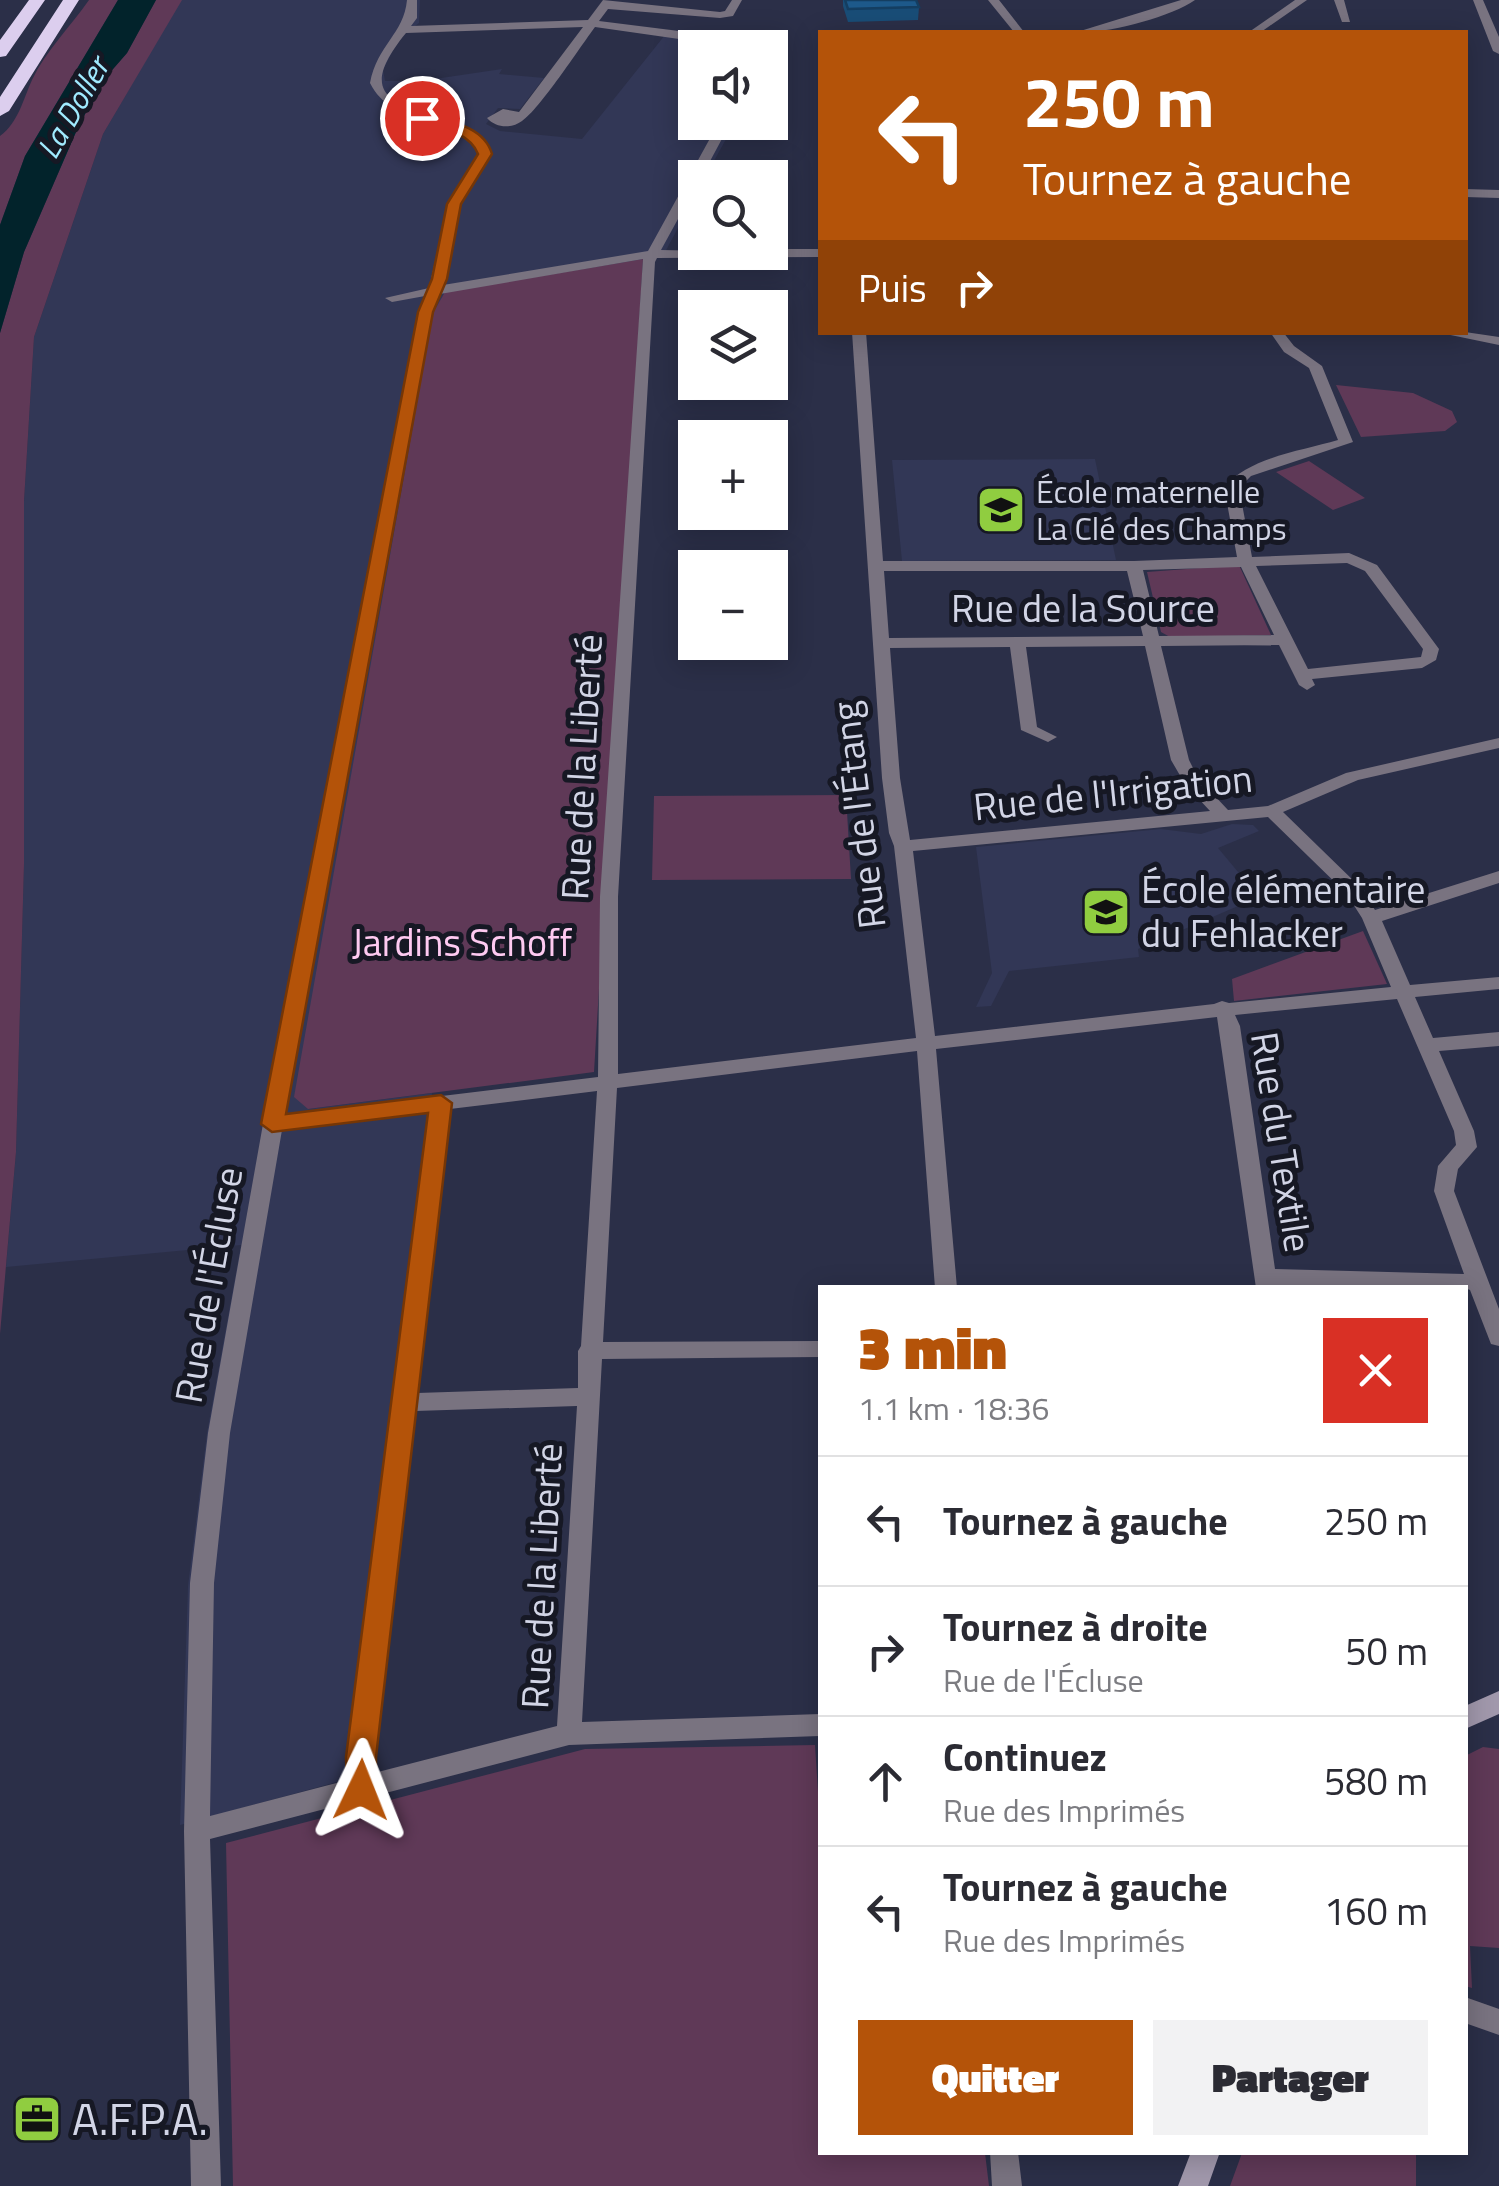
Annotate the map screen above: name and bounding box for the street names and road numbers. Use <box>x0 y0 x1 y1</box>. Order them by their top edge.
street label: Rue de la Source <box>951 579 1215 637</box>
street label: Rue de la Liberté <box>545 632 617 901</box>
street label: Rue de l'Étang <box>815 698 901 932</box>
street label: Rue de l'Irrigation <box>971 749 1255 835</box>
street label: Rue du Textile <box>1236 1028 1328 1256</box>
street label: Rue de l'Écluse <box>159 1162 257 1407</box>
street label: Rue de la Liberté <box>505 1441 577 1710</box>

